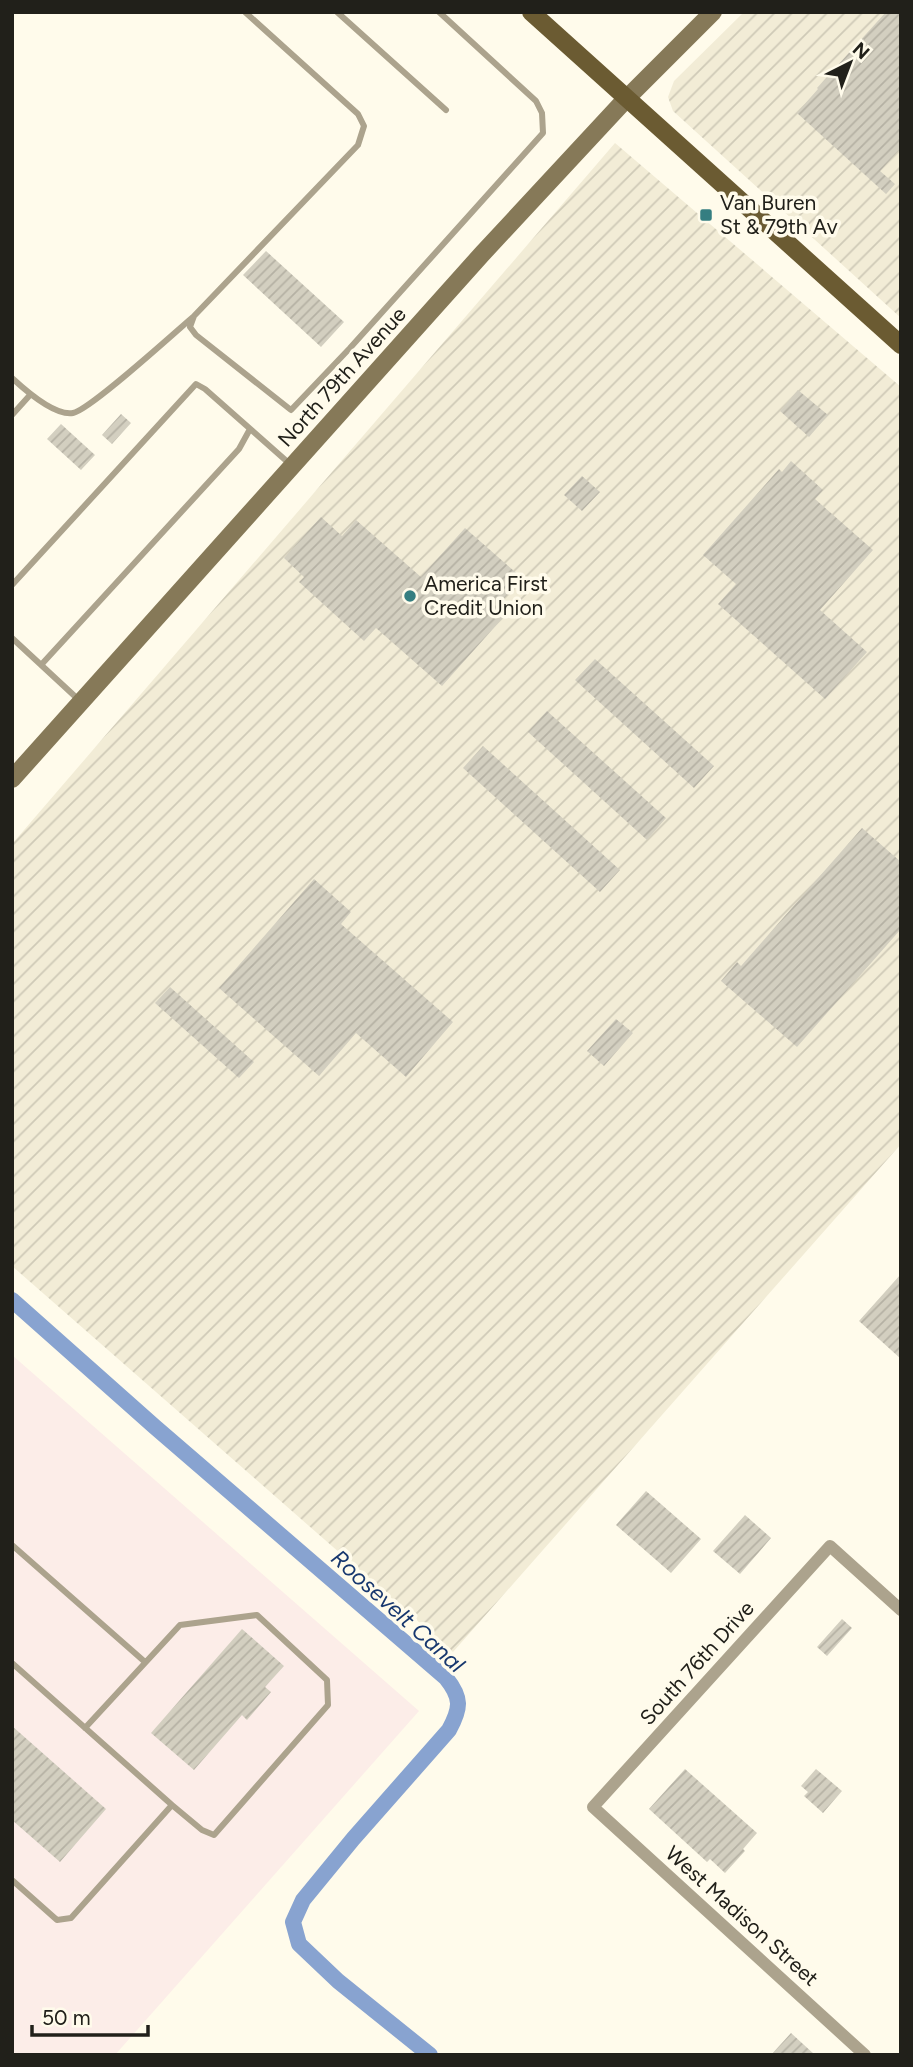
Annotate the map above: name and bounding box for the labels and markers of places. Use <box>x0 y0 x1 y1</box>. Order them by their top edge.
place label: Van Buren St & 79th Av <box>720 190 838 239</box>
marker: Van Buren St & 79th Av <box>698 207 714 223</box>
place label: America First Credit Union <box>424 571 548 620</box>
marker: America First Credit Union <box>402 588 418 604</box>

